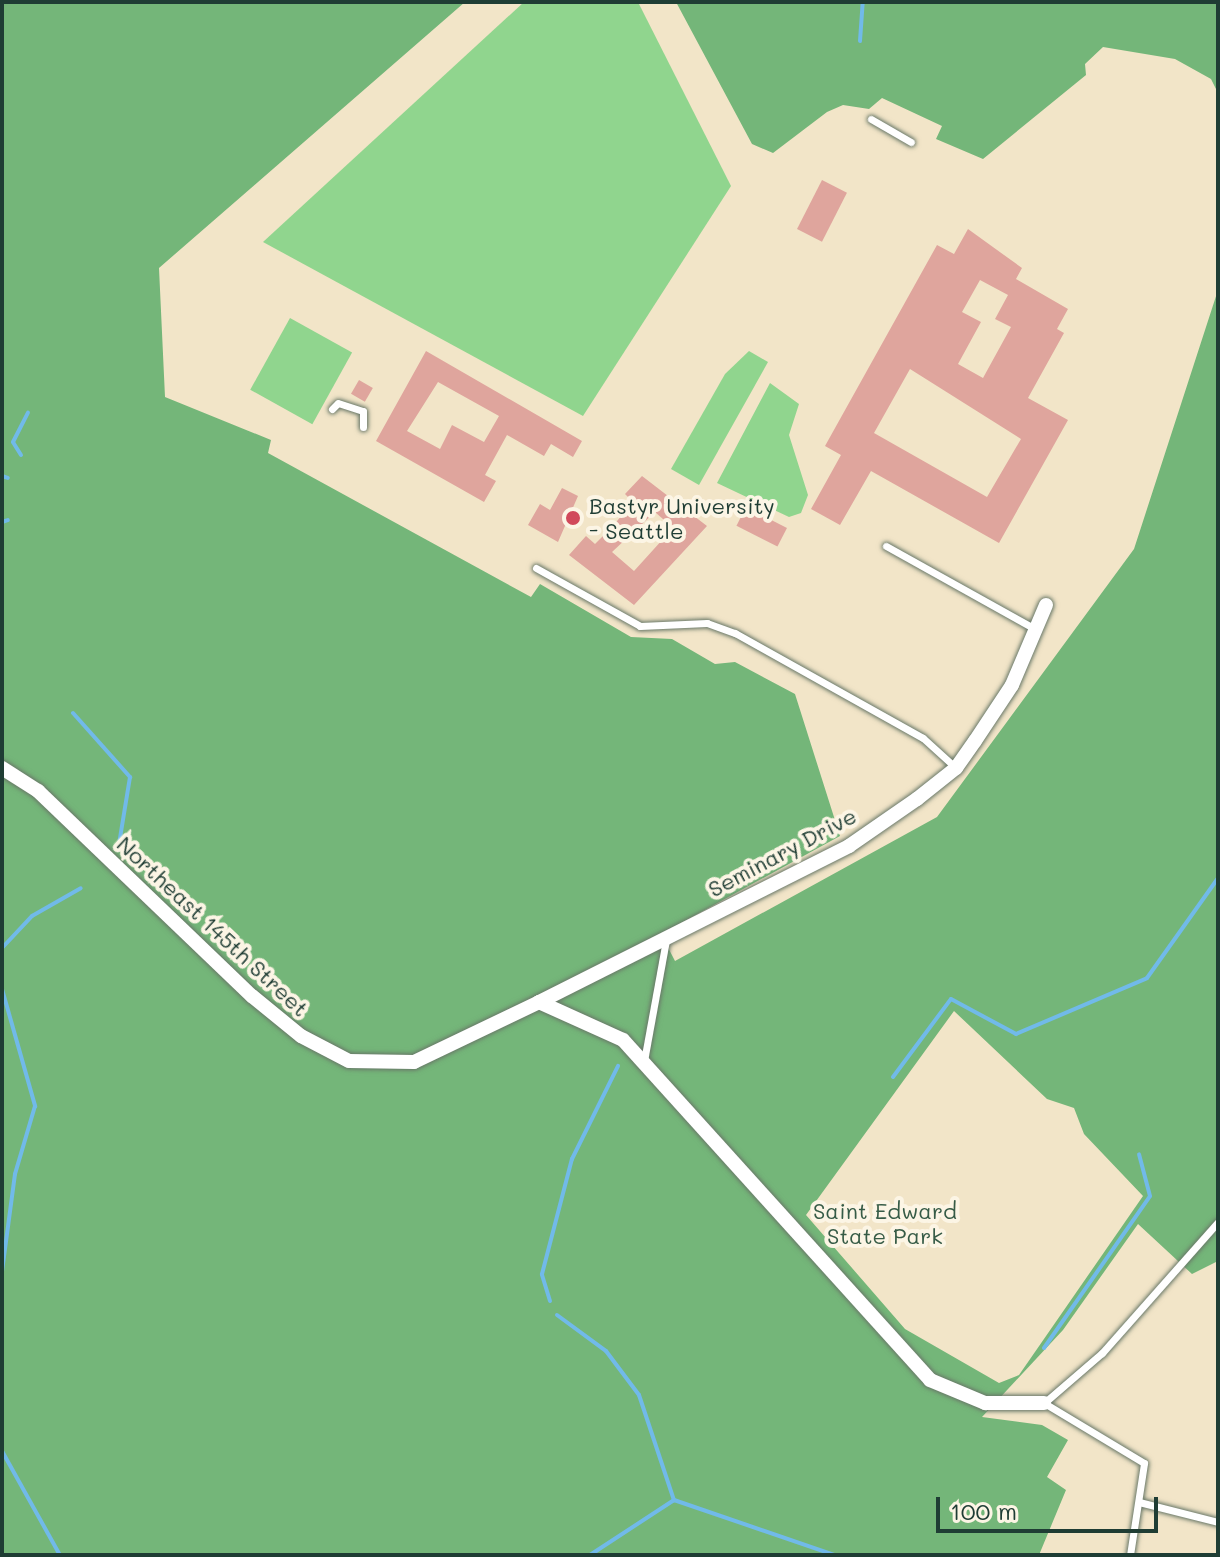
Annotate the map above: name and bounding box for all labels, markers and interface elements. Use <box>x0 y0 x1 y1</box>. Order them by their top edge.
place label: Bastyr University - Seattle <box>589 492 775 544</box>
marker: Bastyr University - Seattle <box>564 509 582 527</box>
street label: Seminary Drive <box>703 802 861 902</box>
street label: Northeast 145th Street <box>112 830 314 1022</box>
park label: Saint Edward State Park <box>813 1197 957 1248</box>
scale bar <box>940 1481 1162 1531</box>
text: 100 m <box>950 1495 1017 1526</box>

